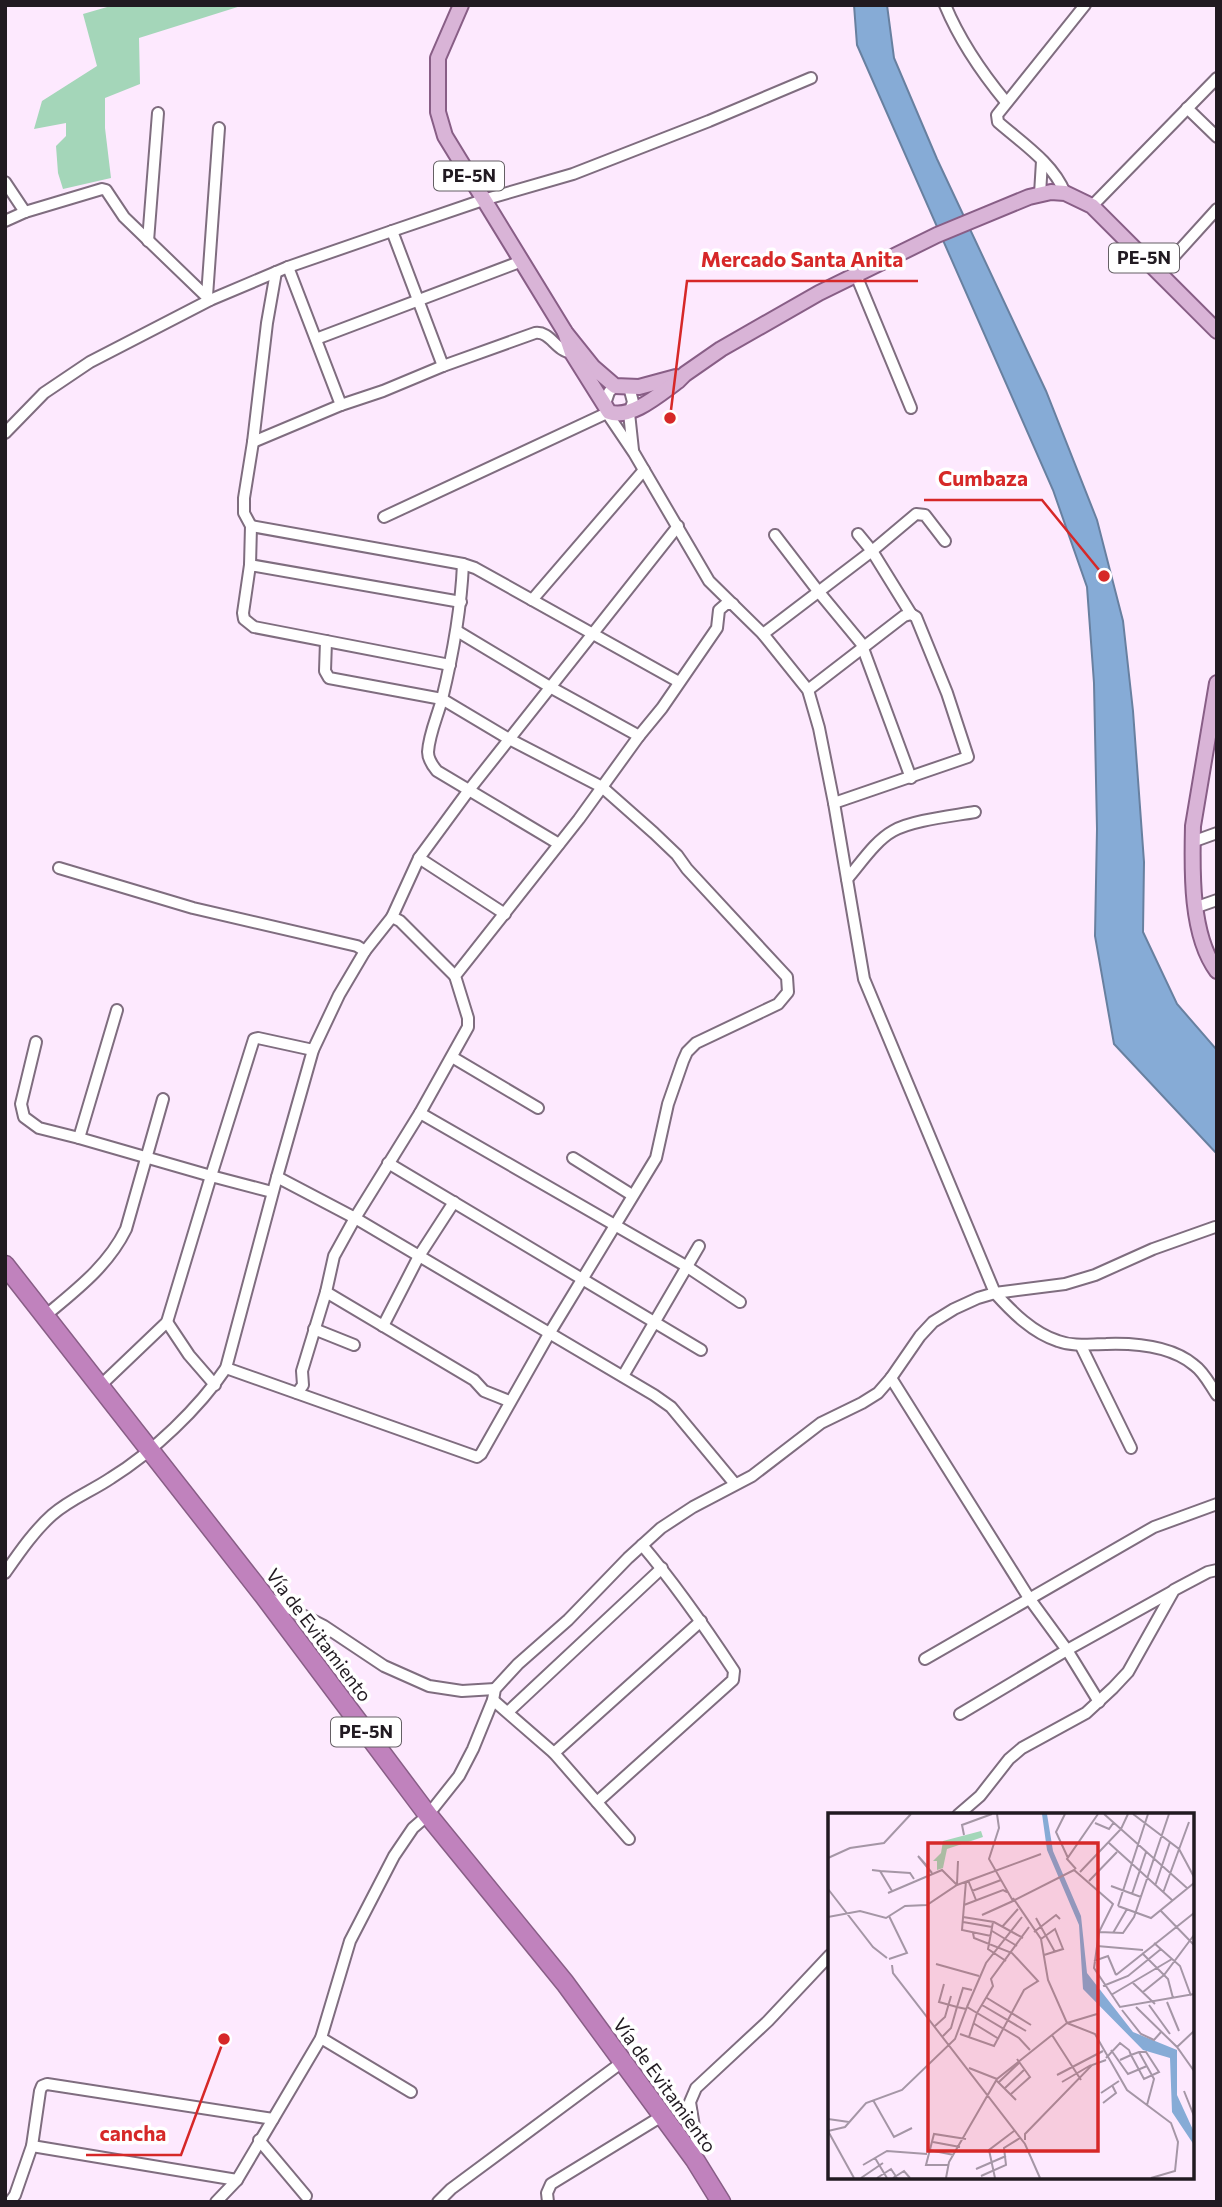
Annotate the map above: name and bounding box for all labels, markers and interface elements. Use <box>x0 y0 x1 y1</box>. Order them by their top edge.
road number: PE-5N <box>434 162 504 190</box>
callout: Mercado Santa Anita <box>687 239 918 281</box>
road number: PE-5N <box>1109 244 1179 272</box>
text: Mercado Santa Anita <box>701 246 903 271</box>
callout: Cumbaza <box>924 458 1042 500</box>
text: Cumbaza <box>938 465 1028 490</box>
street label: Vía de Evitamiento <box>262 1564 377 1706</box>
road number: PE-5N <box>331 1717 401 1746</box>
inset map <box>828 1813 1194 2179</box>
street label: Vía de Evitamiento <box>609 2013 722 2156</box>
callout: cancha <box>86 2113 181 2155</box>
text: cancha <box>100 2120 166 2145</box>

